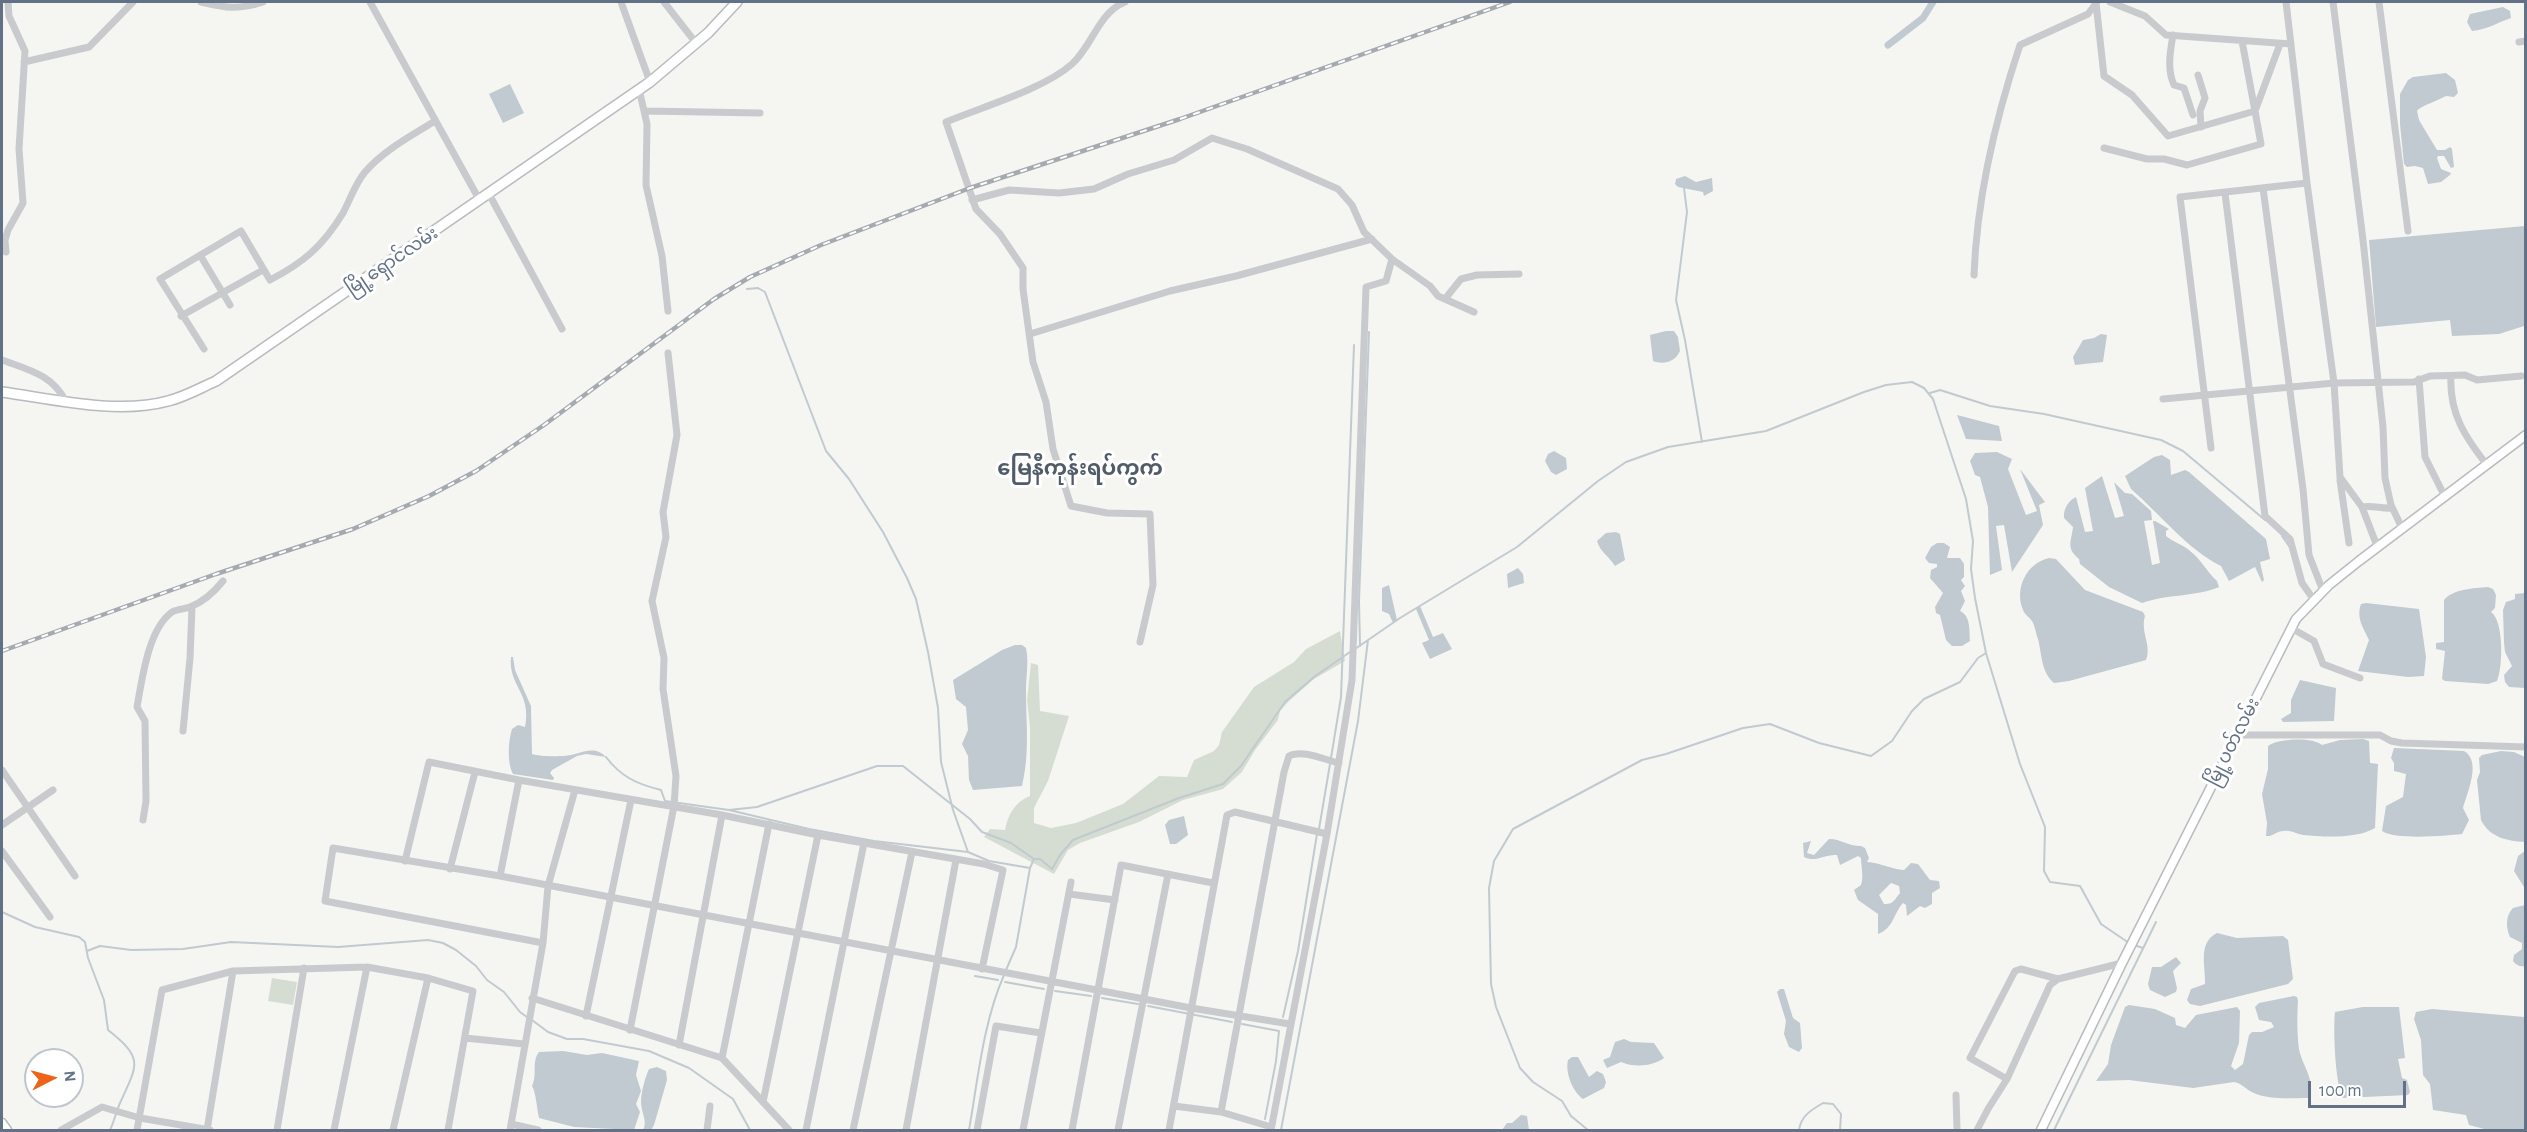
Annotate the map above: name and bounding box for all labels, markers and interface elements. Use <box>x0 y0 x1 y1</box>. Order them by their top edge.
street label: မြို့ရှောင်လမ်း <box>342 222 442 300</box>
district label: မြေနီကုန်းရပ်ကွက် <box>997 456 1163 482</box>
street label: မြို့ပတ်လမ်း <box>2202 694 2264 790</box>
north arrow <box>24 1048 84 1108</box>
scale bar <box>2311 1069 2408 1107</box>
text: N <box>61 1070 78 1083</box>
text: 100 m <box>2319 1082 2362 1100</box>

